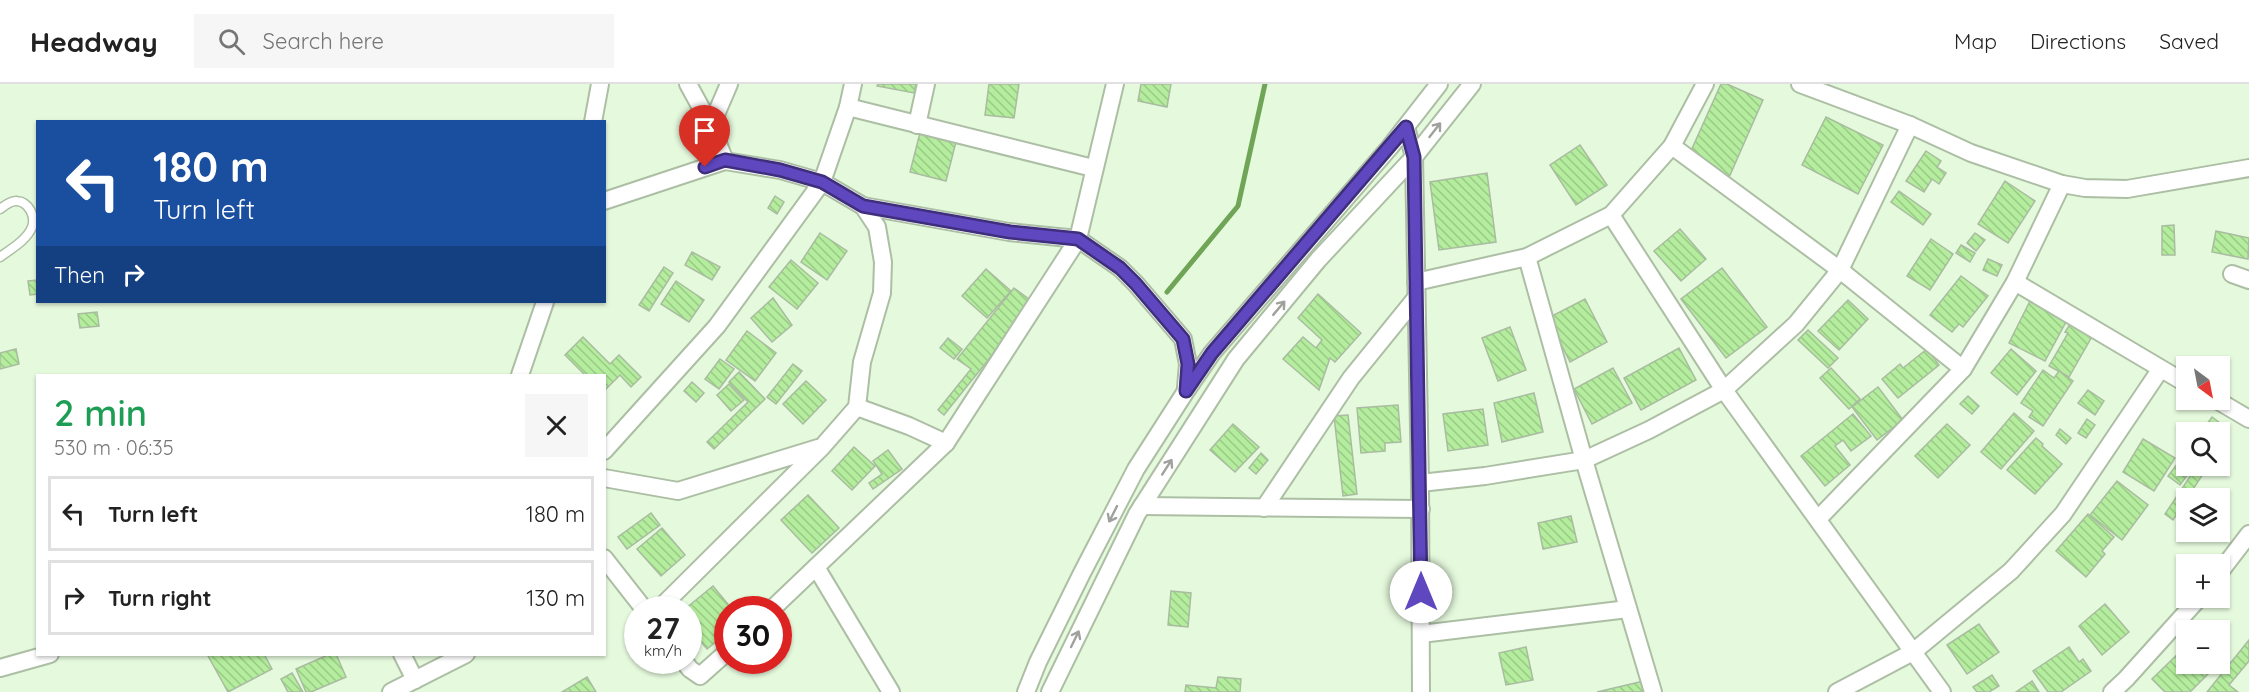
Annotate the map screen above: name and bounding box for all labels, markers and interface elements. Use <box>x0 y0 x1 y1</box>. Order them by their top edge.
search box <box>194 14 614 68</box>
text: Headway <box>30 24 158 59</box>
icon: search <box>215 25 248 58</box>
text: Search here <box>263 27 384 55</box>
text: Map <box>1954 28 1997 54</box>
text: Directions <box>2030 28 2126 54</box>
text: Saved <box>2159 28 2219 54</box>
pin <box>679 105 730 167</box>
icon: arrive <box>688 114 721 147</box>
one-way arrow <box>1429 122 1442 138</box>
text: 180 m <box>153 140 269 193</box>
icon: left <box>54 144 132 222</box>
text: Turn left <box>153 192 255 226</box>
icon: right <box>117 258 150 291</box>
text: Then <box>54 261 105 289</box>
one-way arrow <box>1272 300 1285 316</box>
north arrow <box>2176 356 2230 410</box>
map controls <box>2176 356 2230 674</box>
text: 2 min <box>54 390 147 435</box>
button: close <box>525 394 588 457</box>
button: search <box>2176 422 2230 476</box>
text: 530 m · 06:35 <box>54 435 174 460</box>
one-way arrow <box>1161 459 1173 476</box>
button: layers <box>2176 488 2230 542</box>
icon: left <box>57 497 90 530</box>
text: Turn left <box>108 500 198 528</box>
text: 180 m <box>526 500 585 528</box>
one-way arrow <box>1107 505 1119 522</box>
button: + <box>2176 554 2230 608</box>
position arrow <box>1389 560 1453 624</box>
icon: right <box>57 581 90 614</box>
text: Turn right <box>108 584 212 612</box>
text: 130 m <box>526 584 585 612</box>
speed limit sign: 30 <box>714 596 792 674</box>
text: 27 <box>646 609 680 647</box>
button: − <box>2176 620 2230 674</box>
one-way arrow <box>1070 631 1082 649</box>
text: km/h <box>644 641 682 660</box>

